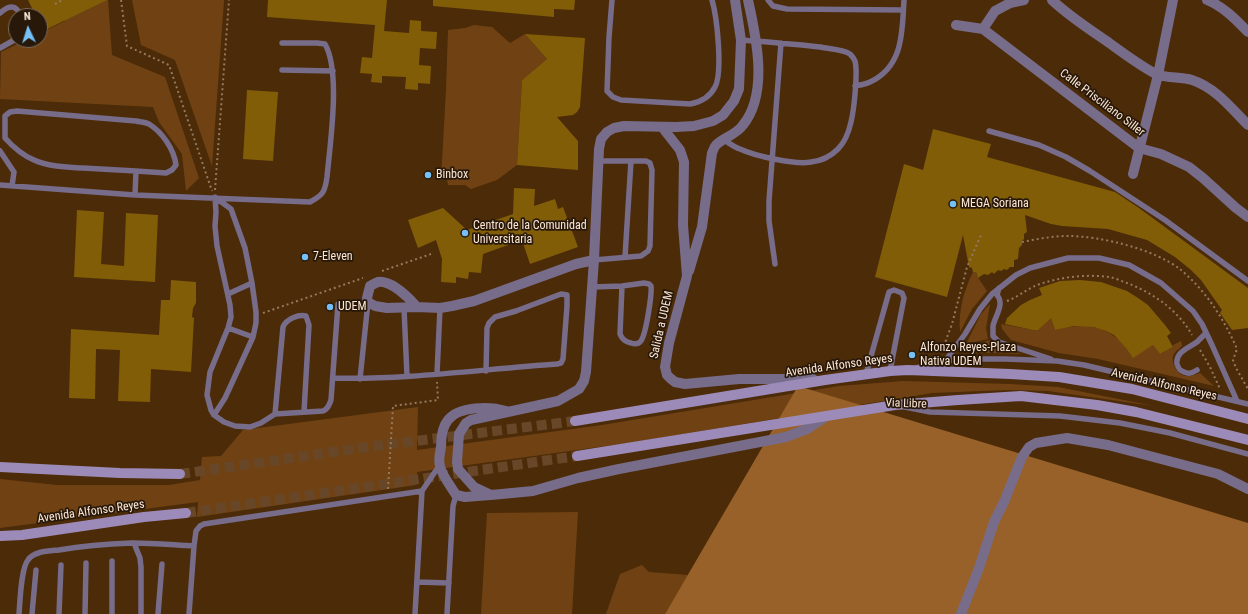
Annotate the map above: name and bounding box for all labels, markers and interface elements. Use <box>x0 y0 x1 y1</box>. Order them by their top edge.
north arrow <box>8 8 48 48</box>
text: N <box>23 10 31 23</box>
street label: Calle Prisciliano Siller <box>1057 66 1147 140</box>
place label: Binbox <box>436 168 468 182</box>
marker: Binbox <box>423 170 433 180</box>
place label: MEGA Soriana <box>961 197 1029 211</box>
marker: MEGA Soriana <box>948 199 958 209</box>
place label: Centro de la Comunidad Universitaria <box>473 219 587 247</box>
marker: Centro de la Comunidad Universitaria <box>460 228 470 238</box>
place label: 7-Eleven <box>313 250 353 264</box>
marker: 7-Eleven <box>300 252 310 262</box>
street label: Salida a UDEM <box>647 290 677 360</box>
place label: UDEM <box>338 300 367 314</box>
marker: UDEM <box>325 302 335 312</box>
place label: Alfonzo Reyes-Plaza Nativa UDEM <box>920 341 1016 369</box>
marker: Alfonzo Reyes-Plaza Nativa UDEM <box>907 350 917 360</box>
street label: Avenida Alfonso Reyes <box>785 351 893 381</box>
street label: Avenida Alfonso Reyes <box>1110 366 1218 404</box>
street label: Via Libre <box>885 396 927 412</box>
street label: Avenida Alfonso Reyes <box>37 497 145 527</box>

